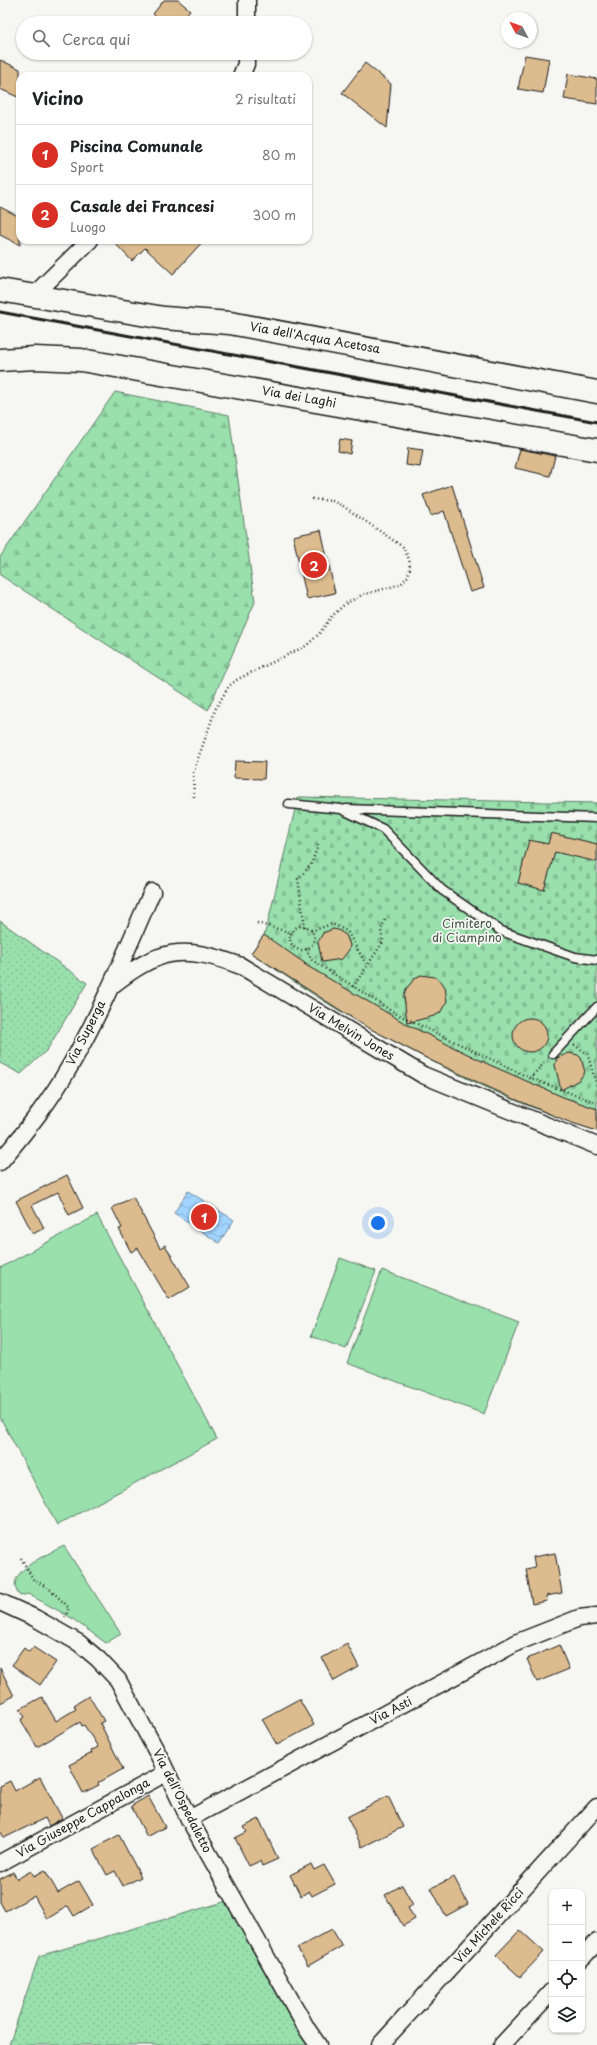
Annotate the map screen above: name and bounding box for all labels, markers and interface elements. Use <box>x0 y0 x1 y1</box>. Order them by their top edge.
north arrow <box>501 12 537 48</box>
search box <box>16 16 312 60</box>
icon: search <box>30 27 52 49</box>
text: Cerca qui <box>62 27 130 50</box>
text: Vicino <box>32 85 83 111</box>
text: 2 risultati <box>235 89 296 108</box>
text: Piscina Comunale <box>70 134 203 157</box>
text: 1 <box>42 145 48 164</box>
text: 80 m <box>262 145 296 164</box>
text: Sport <box>70 157 104 176</box>
text: Casale dei Francesi <box>70 194 214 217</box>
text: 2 <box>40 205 50 224</box>
text: 300 m <box>252 205 296 224</box>
text: Luogo <box>70 217 106 236</box>
street label: Via dell'Acqua Acetosa <box>249 317 382 357</box>
street label: Via dei Laghi <box>261 381 338 411</box>
pin: 2 <box>301 550 327 580</box>
park label: Cimitero di Ciampino <box>432 914 502 946</box>
street label: Via Superga <box>61 996 110 1068</box>
street label: Via Melvin Jones <box>305 998 399 1064</box>
pin: 1 <box>191 1202 217 1232</box>
your location <box>368 1213 388 1233</box>
street label: Via Asti <box>366 1691 415 1729</box>
street label: Via dell'Ospedaletto <box>149 1745 217 1856</box>
street label: Via Giuseppe Cappalonga <box>13 1773 153 1861</box>
street label: Via Michele Ricci <box>449 1883 527 1967</box>
map controls <box>549 1889 585 2033</box>
button: + <box>549 1889 585 1925</box>
button: − <box>549 1925 585 1961</box>
button: locate <box>549 1961 585 1997</box>
button: layers <box>549 1997 585 2033</box>

